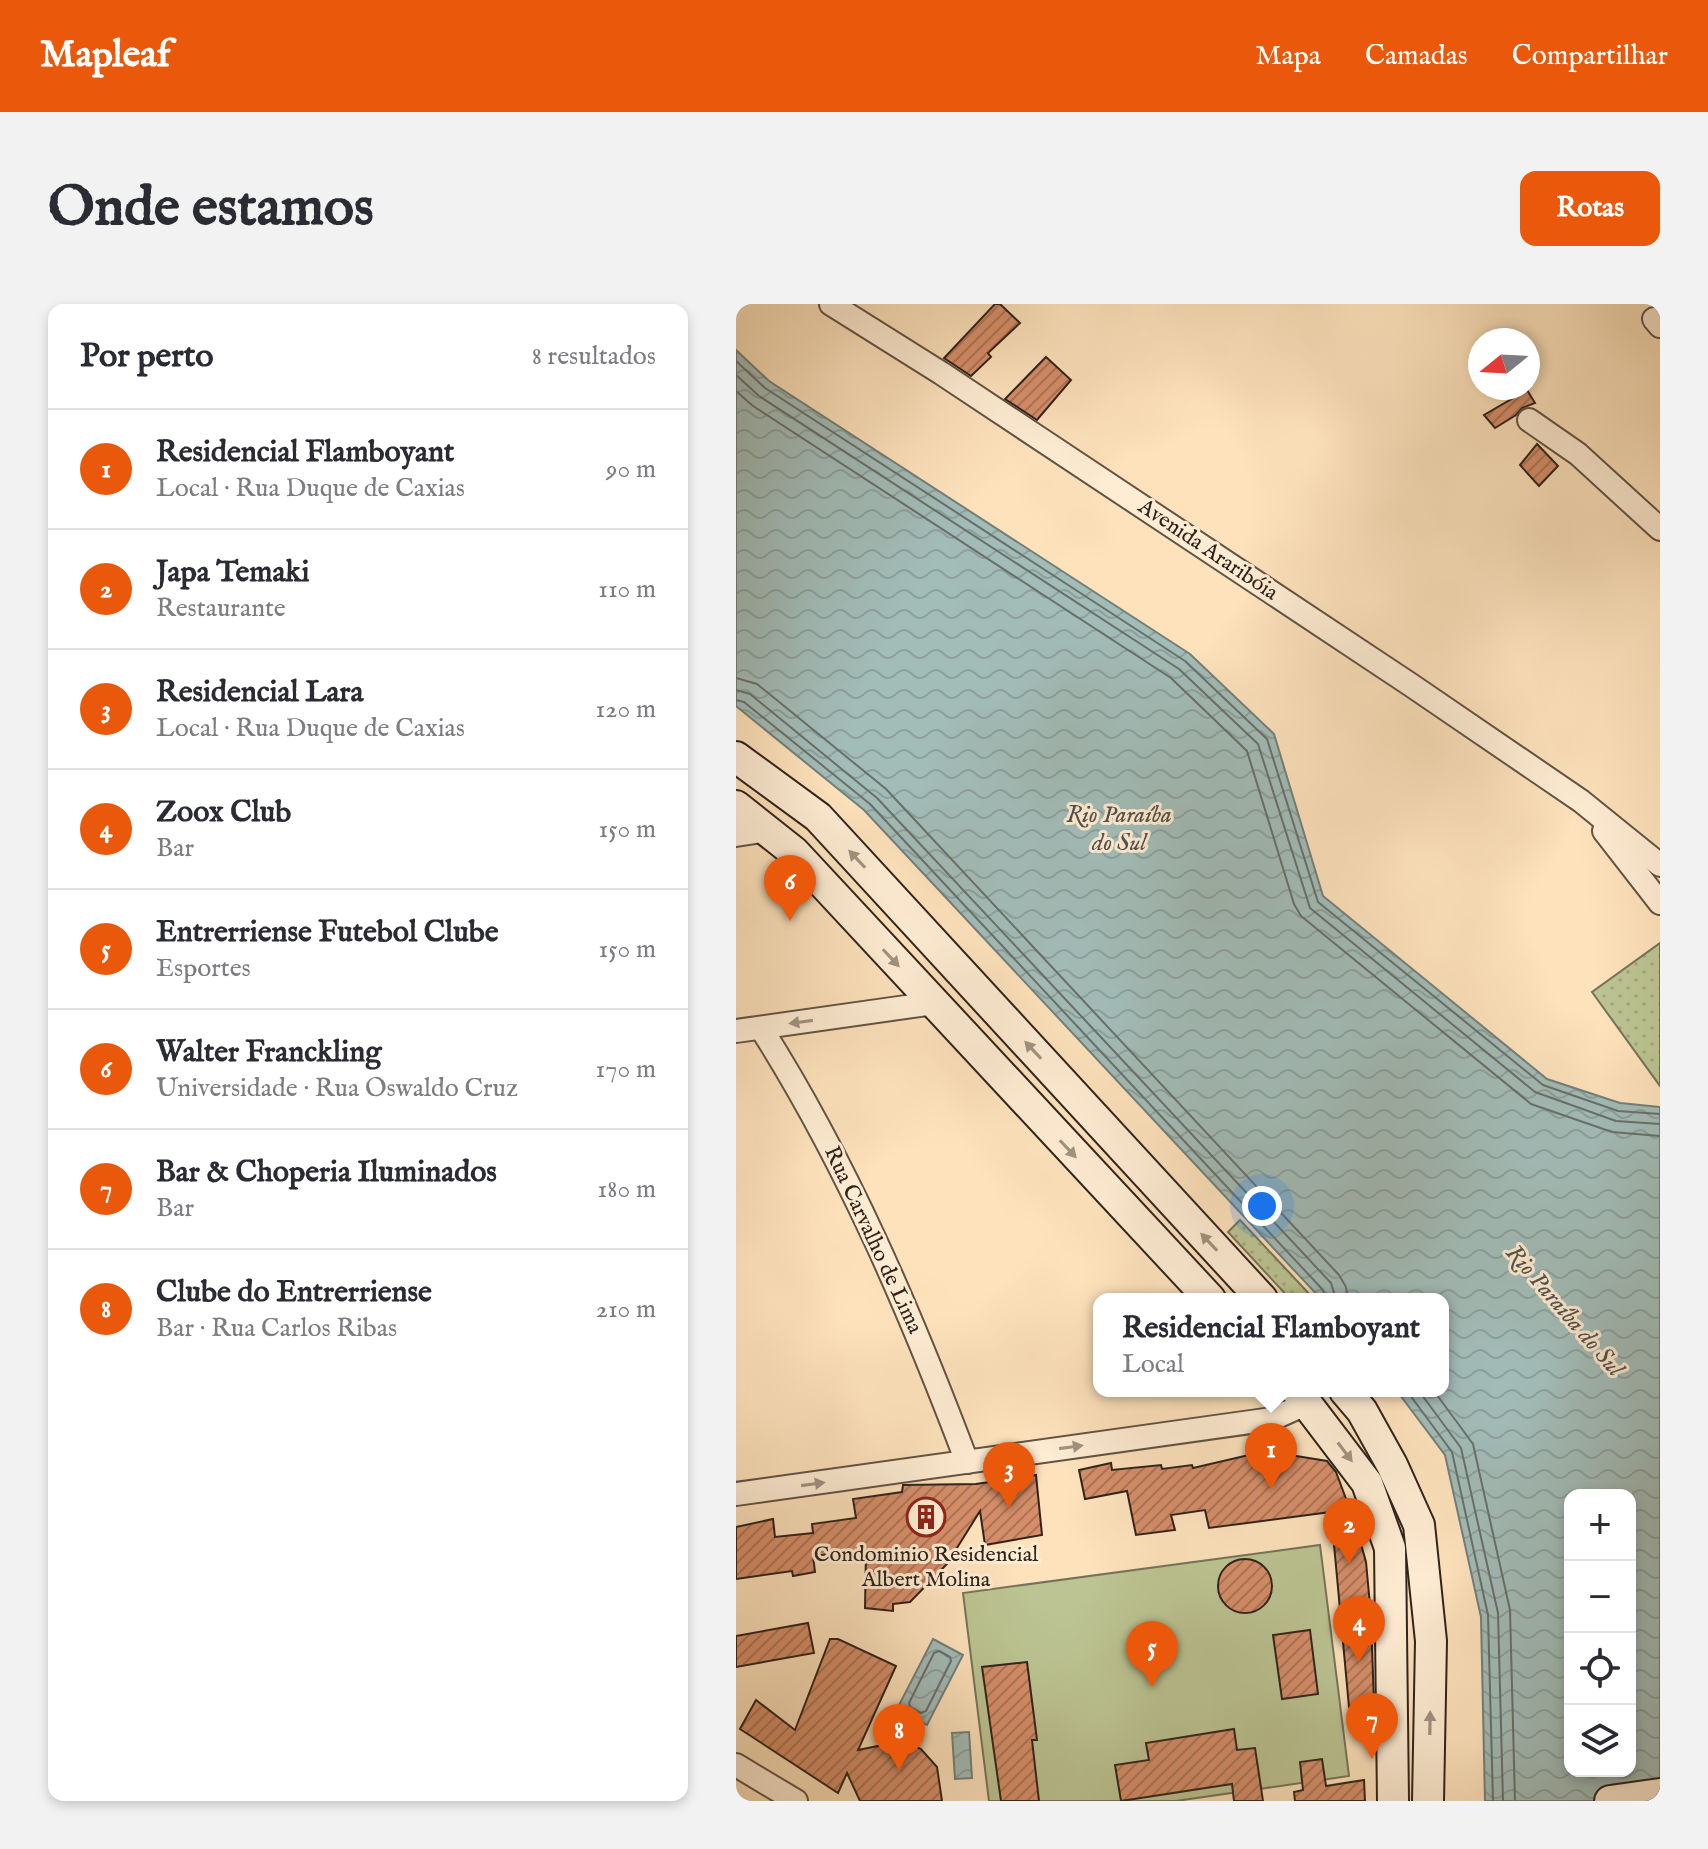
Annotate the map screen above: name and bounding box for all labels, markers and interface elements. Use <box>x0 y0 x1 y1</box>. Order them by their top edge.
text: Mapleaf <box>40 32 170 80</box>
text: Mapa <box>1255 39 1321 74</box>
text: Camadas <box>1365 39 1468 74</box>
text: Compartilhar <box>1512 39 1668 74</box>
button: Rotas <box>1520 171 1660 246</box>
text: Onde estamos <box>48 173 374 244</box>
north arrow <box>1468 328 1540 400</box>
text: Por perto <box>80 335 214 378</box>
text: 8 resultados <box>532 340 656 373</box>
text: Residencial Flamboyant <box>156 434 454 472</box>
text: 1 <box>101 453 111 486</box>
text: 90 m <box>606 453 656 486</box>
text: Local · Rua Duque de Caxias <box>156 472 465 505</box>
street label: Avenida Araribóia <box>1132 492 1284 607</box>
text: Japa Temaki <box>156 554 309 592</box>
text: 2 <box>100 573 112 606</box>
text: 110 m <box>598 573 656 606</box>
text: Restaurante <box>156 592 286 625</box>
text: Residencial Lara <box>156 674 364 712</box>
text: 3 <box>101 693 111 726</box>
text: 120 m <box>596 693 656 726</box>
text: Local · Rua Duque de Caxias <box>156 712 465 745</box>
text: Zoox Club <box>156 794 291 832</box>
water label: Rio Paraíba do Sul <box>1066 800 1172 859</box>
text: 4 <box>100 813 112 846</box>
text: 150 m <box>598 813 656 846</box>
text: Bar <box>156 832 194 865</box>
one-way arrow <box>849 850 866 870</box>
pin: 6 <box>764 855 816 921</box>
text: Entrerriense Futebol Clube <box>156 914 499 952</box>
text: 5 <box>101 933 111 966</box>
text: 150 m <box>598 933 656 966</box>
one-way arrow <box>882 948 900 967</box>
text: Esportes <box>156 952 251 985</box>
one-way arrow <box>788 1016 813 1029</box>
text: Walter Franckling <box>156 1034 382 1072</box>
one-way arrow <box>1025 1041 1043 1060</box>
text: 6 <box>101 1053 111 1086</box>
text: 170 m <box>596 1053 656 1086</box>
text: Universidade · Rua Oswaldo Cruz <box>156 1072 518 1105</box>
one-way arrow <box>1058 1139 1076 1158</box>
street label: Rua Carvalho de Lima <box>817 1142 929 1339</box>
text: Bar & Choperia Iluminados <box>156 1154 497 1192</box>
text: 7 <box>100 1173 112 1206</box>
text: 180 m <box>598 1173 656 1206</box>
your location <box>1242 1186 1282 1226</box>
text: Bar <box>156 1192 194 1225</box>
one-way arrow <box>1201 1232 1219 1251</box>
water label: Rio Paraíba do Sul <box>1498 1239 1631 1385</box>
text: Clube do Entrerriense <box>156 1274 432 1312</box>
text: 8 <box>101 1293 111 1326</box>
text: 210 m <box>596 1293 656 1326</box>
popup <box>1093 1293 1449 1397</box>
text: Residencial Flamboyant <box>1122 1310 1420 1348</box>
text: Bar · Rua Carlos Ribas <box>156 1312 397 1345</box>
text: Local <box>1122 1348 1184 1381</box>
pin: 1 <box>1245 1423 1297 1489</box>
one-way arrow <box>1059 1440 1084 1453</box>
pin: 3 <box>983 1442 1035 1508</box>
one-way arrow <box>1336 1442 1352 1463</box>
one-way arrow <box>801 1477 826 1490</box>
map controls <box>1564 1489 1636 1777</box>
button: + <box>1564 1489 1636 1561</box>
building icon: Condominio Residencial Albert Molina <box>905 1496 947 1538</box>
pin: 2 <box>1323 1498 1375 1564</box>
place label: Condominio Residencial Albert Molina <box>814 1541 1038 1594</box>
button: − <box>1564 1561 1636 1633</box>
pin: 4 <box>1333 1596 1385 1662</box>
pin: 5 <box>1126 1621 1178 1687</box>
button: locate <box>1564 1633 1636 1705</box>
pin: 7 <box>1346 1693 1398 1759</box>
pin: 8 <box>873 1704 925 1770</box>
button: layers <box>1564 1705 1636 1777</box>
one-way arrow <box>1424 1710 1436 1735</box>

